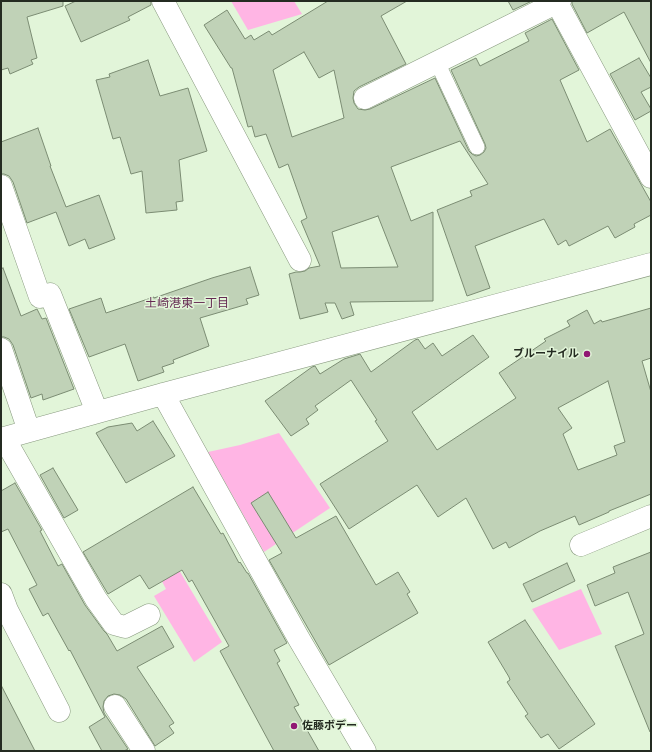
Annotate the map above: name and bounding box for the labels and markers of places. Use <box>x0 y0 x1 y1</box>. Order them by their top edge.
place label: ブルーナイル <box>513 347 579 361</box>
marker: ブルーナイル <box>582 349 592 359</box>
place label: 佐藤ボデー <box>302 719 357 733</box>
marker: 佐藤ボデー <box>289 721 299 731</box>

